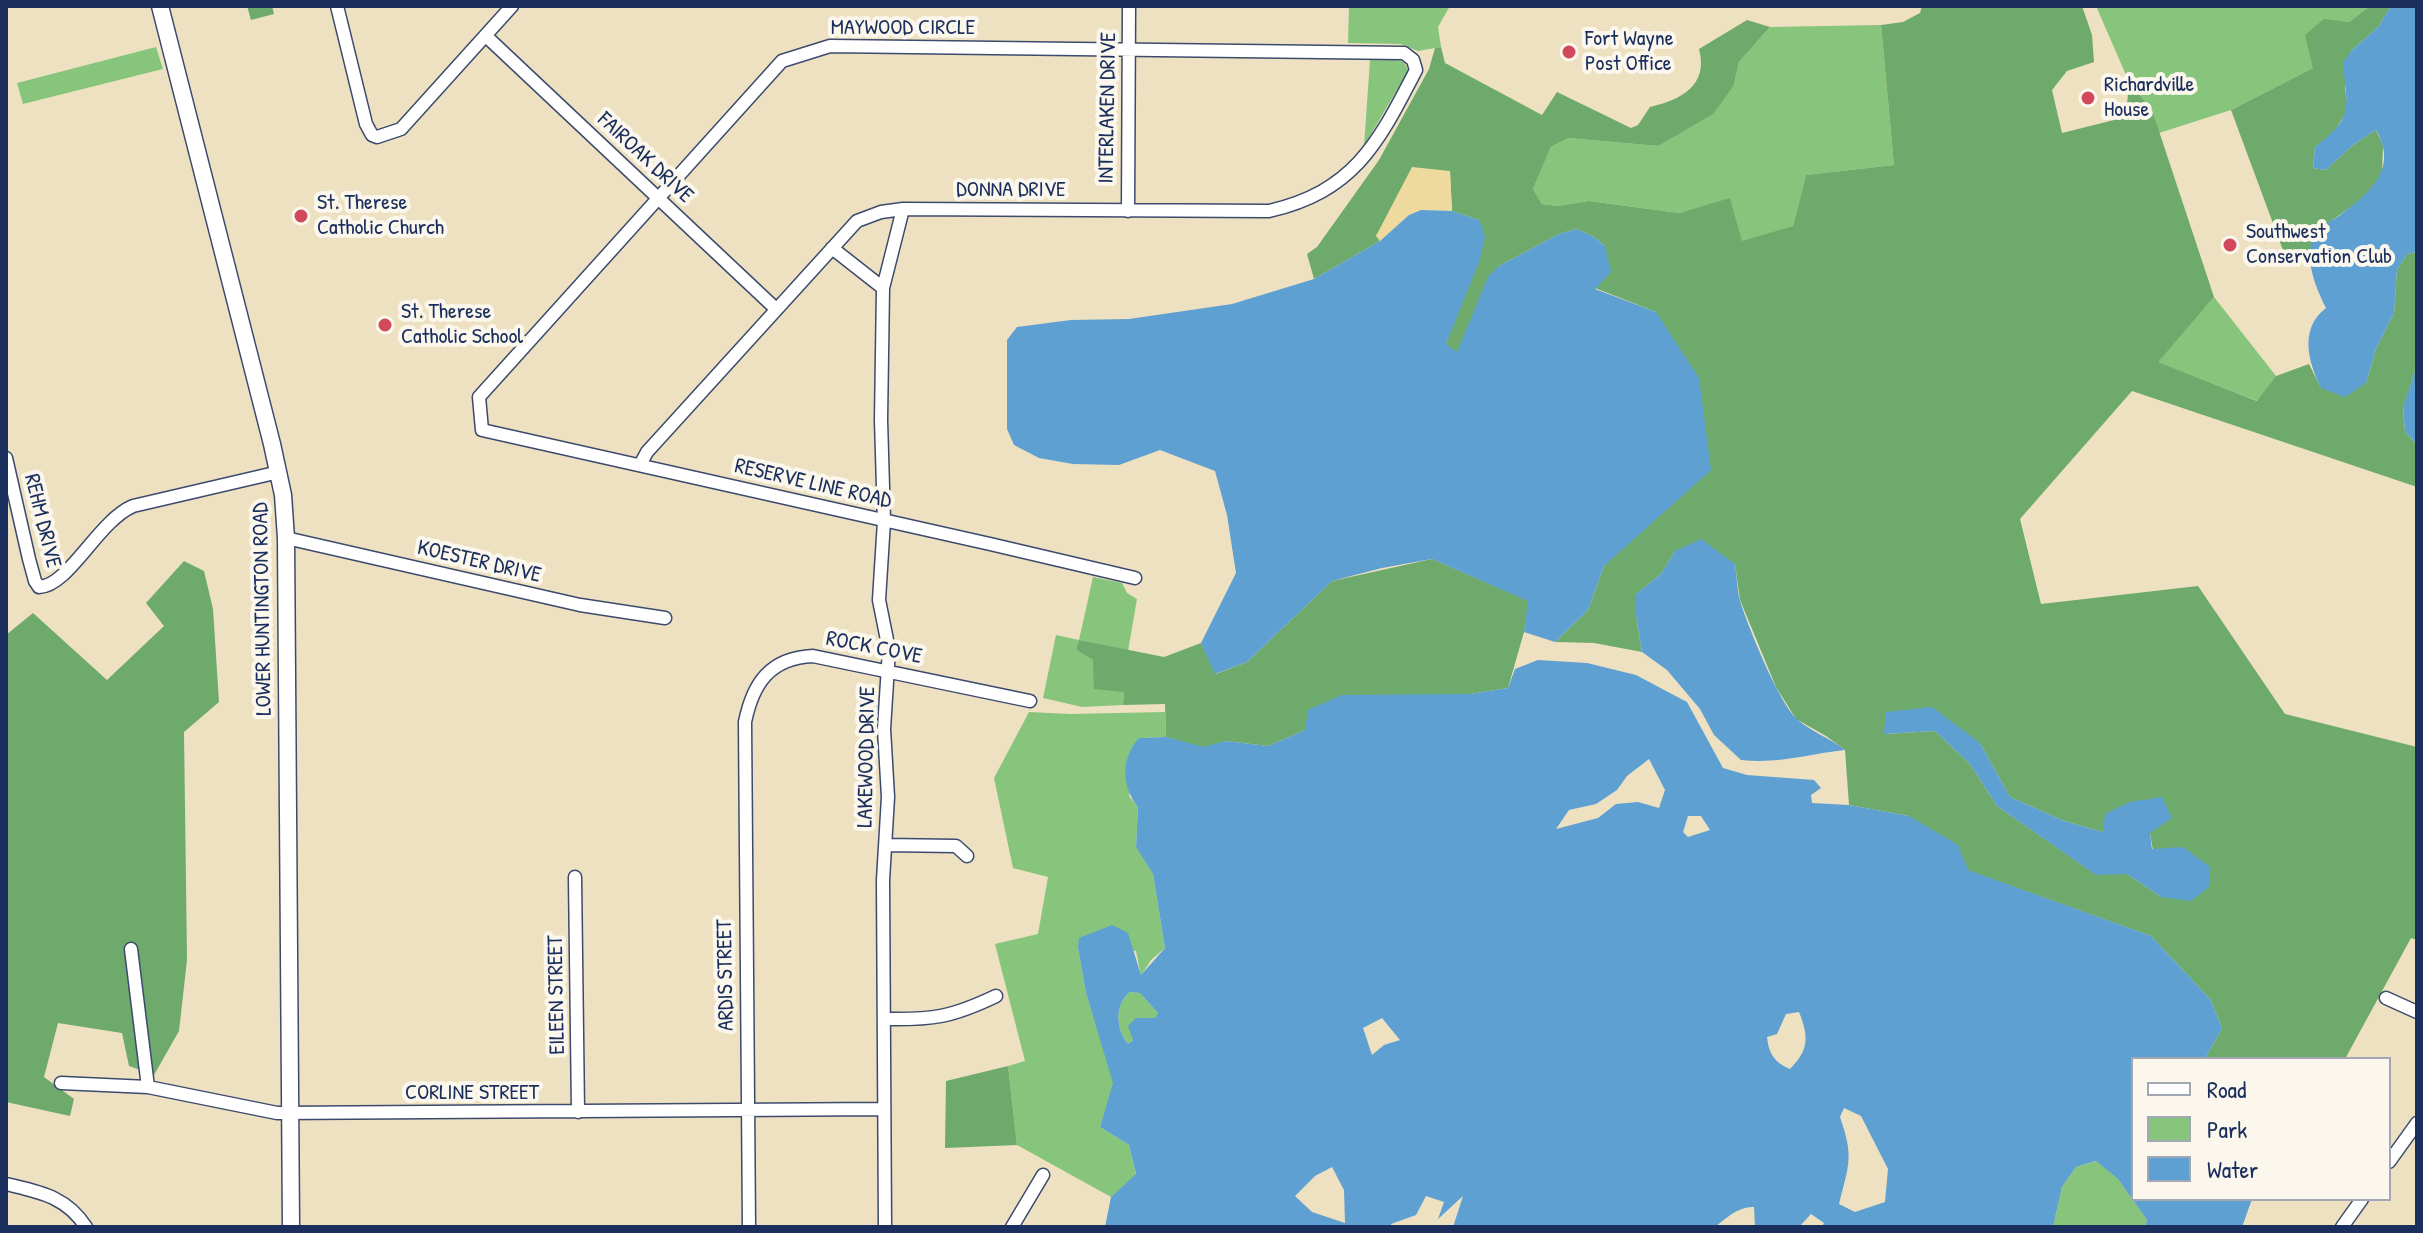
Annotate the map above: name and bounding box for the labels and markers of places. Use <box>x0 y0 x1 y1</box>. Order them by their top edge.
place label: Fort Wayne Post Office <box>1585 26 1673 78</box>
marker: Fort Wayne Post Office <box>1560 43 1578 61</box>
place label: Richardville House <box>2104 72 2194 124</box>
marker: Richardville House <box>2079 89 2097 107</box>
place label: St. Therese Catholic Church <box>317 190 444 242</box>
marker: St. Therese Catholic Church <box>292 207 310 225</box>
place label: Southwest Conservation Club <box>2246 219 2392 270</box>
marker: Southwest Conservation Club <box>2221 236 2239 254</box>
place label: St. Therese Catholic School <box>401 299 523 350</box>
marker: St. Therese Catholic School <box>376 316 394 334</box>

